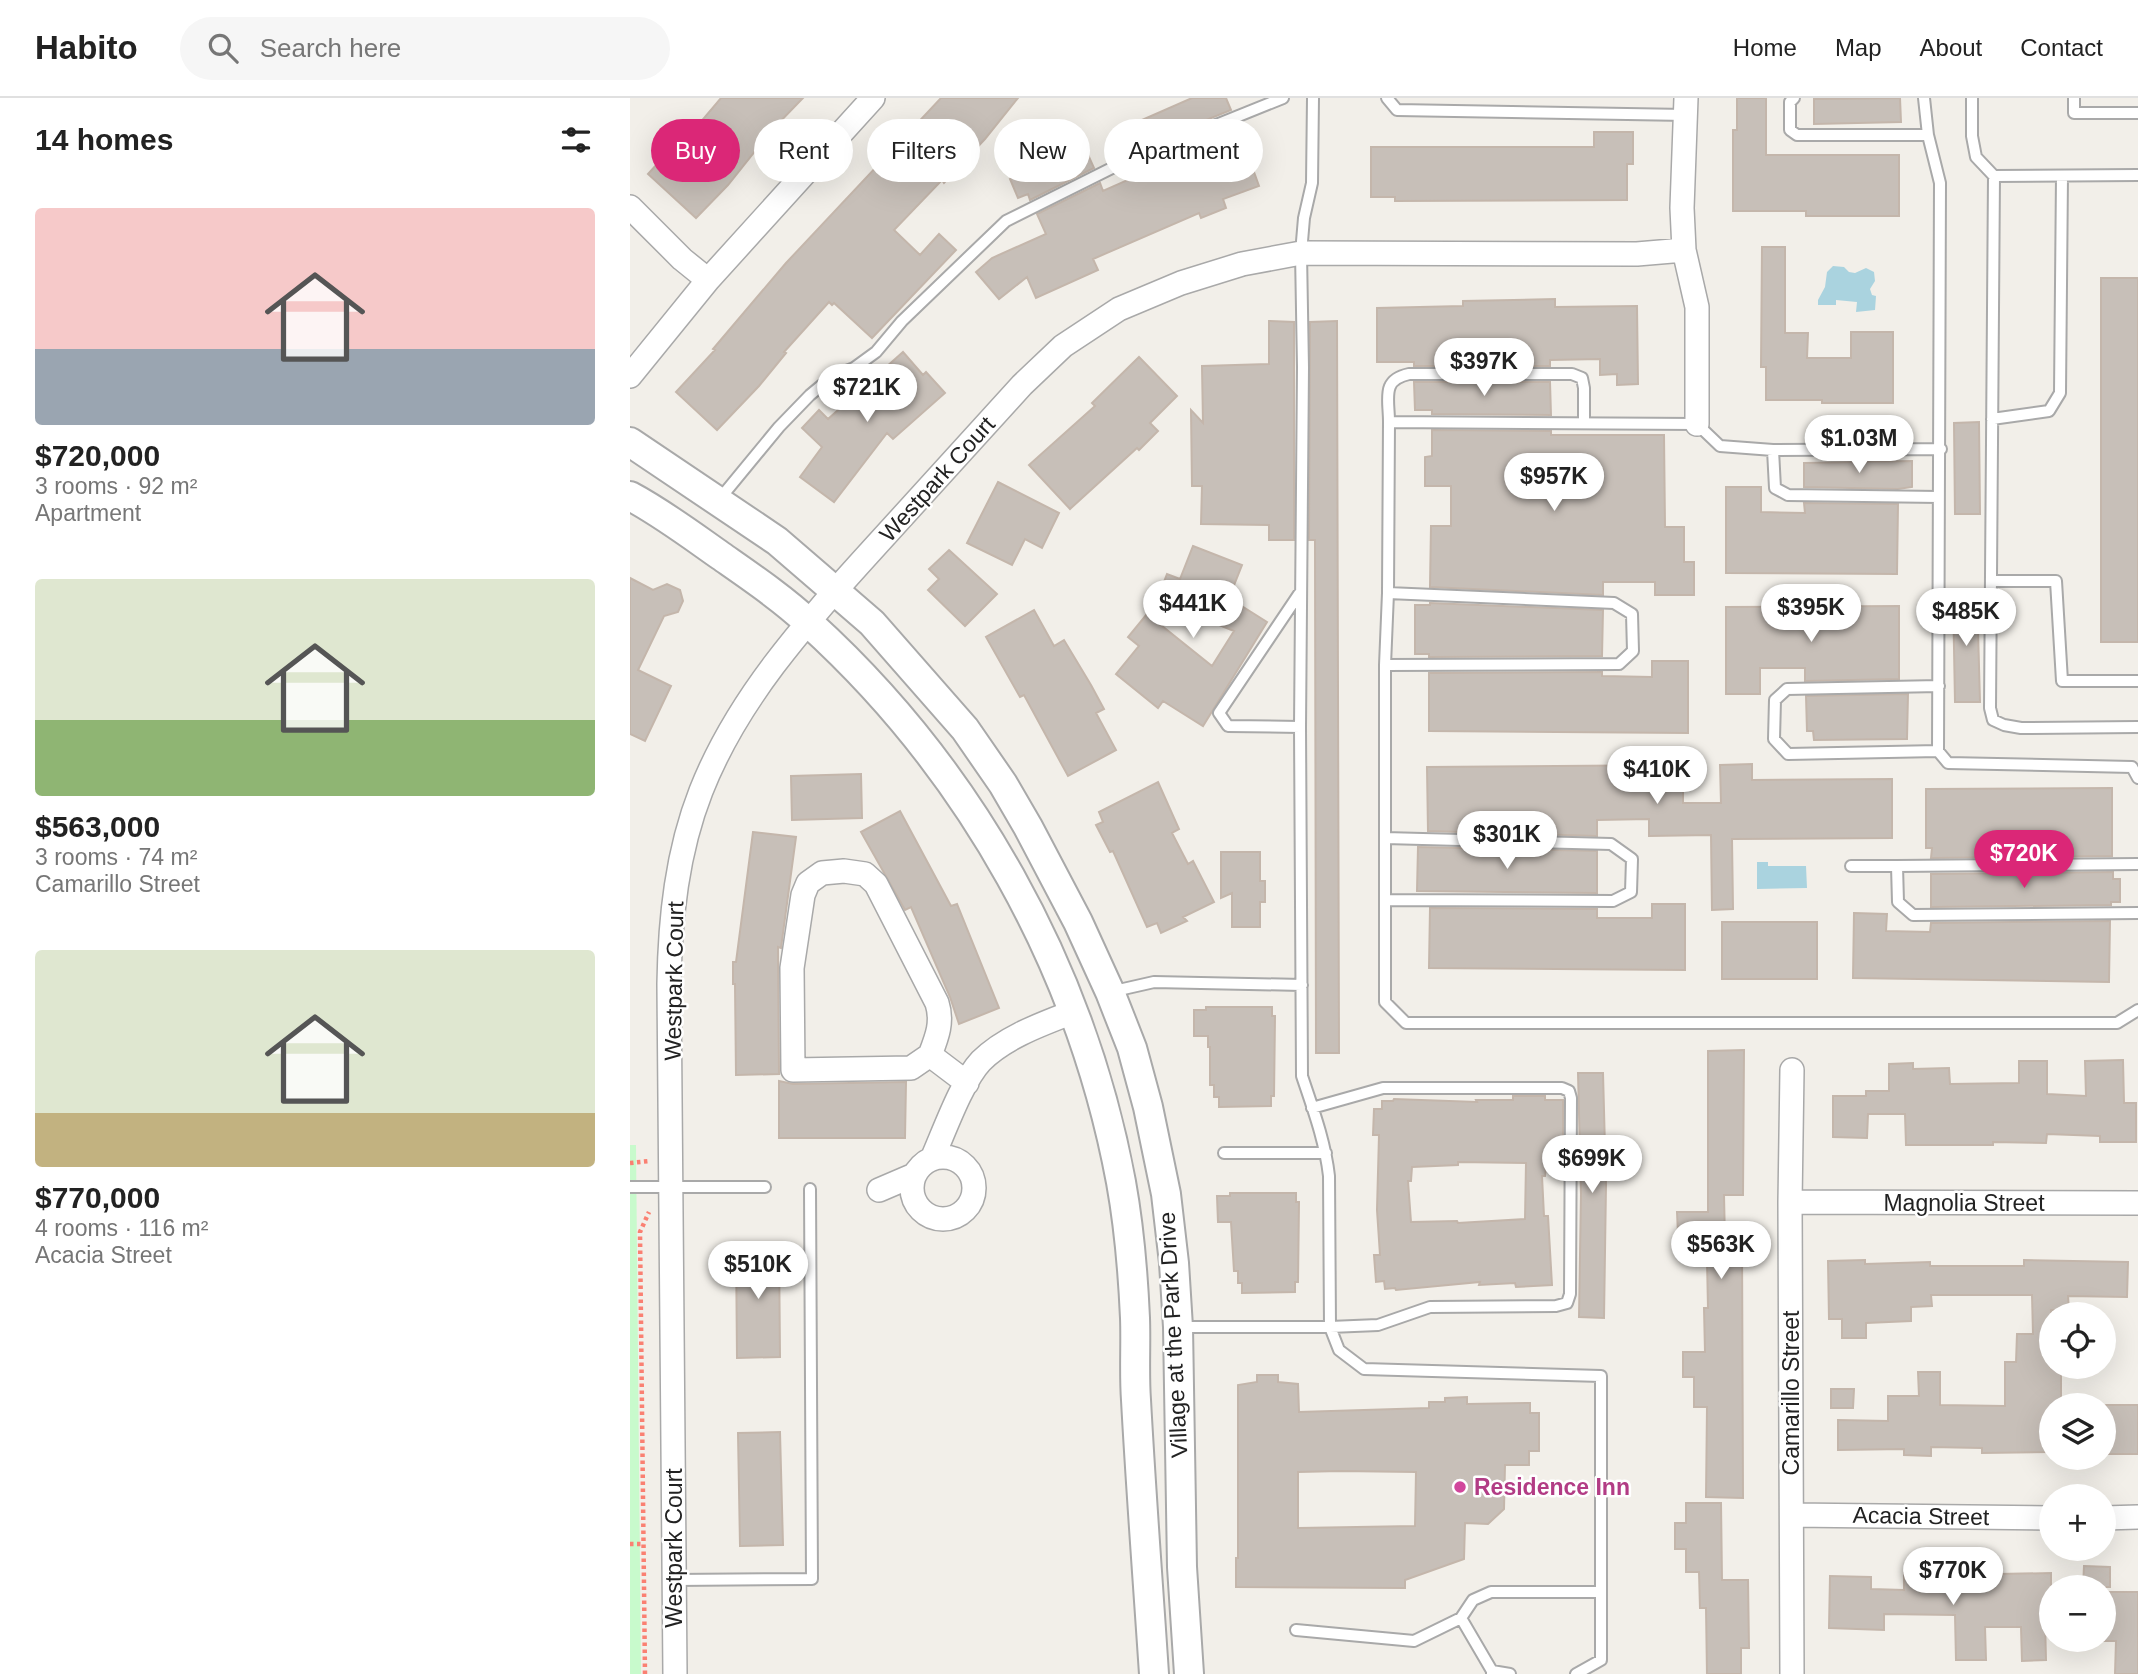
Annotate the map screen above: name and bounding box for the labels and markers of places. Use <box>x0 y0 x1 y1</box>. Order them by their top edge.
pin: $397K <box>1435 338 1533 398</box>
pin: $721K <box>818 364 916 424</box>
pin: $1.03M <box>1802 416 1916 475</box>
pin: $957K <box>1505 454 1603 513</box>
pin: $441K <box>1144 580 1242 640</box>
pin: $395K <box>1762 584 1860 644</box>
pin: $485K <box>1917 588 2015 648</box>
pin: $410K <box>1608 746 1706 806</box>
pin: $301K <box>1458 812 1556 871</box>
pin: $720K <box>1975 830 2073 890</box>
pin: $699K <box>1543 1136 1641 1195</box>
pin: $563K <box>1672 1222 1770 1281</box>
pin: $510K <box>709 1242 807 1301</box>
place label: Residence Inn <box>1474 1474 1630 1500</box>
marker: Residence Inn <box>1452 1479 1468 1495</box>
pin: $770K <box>1904 1548 2002 1607</box>

